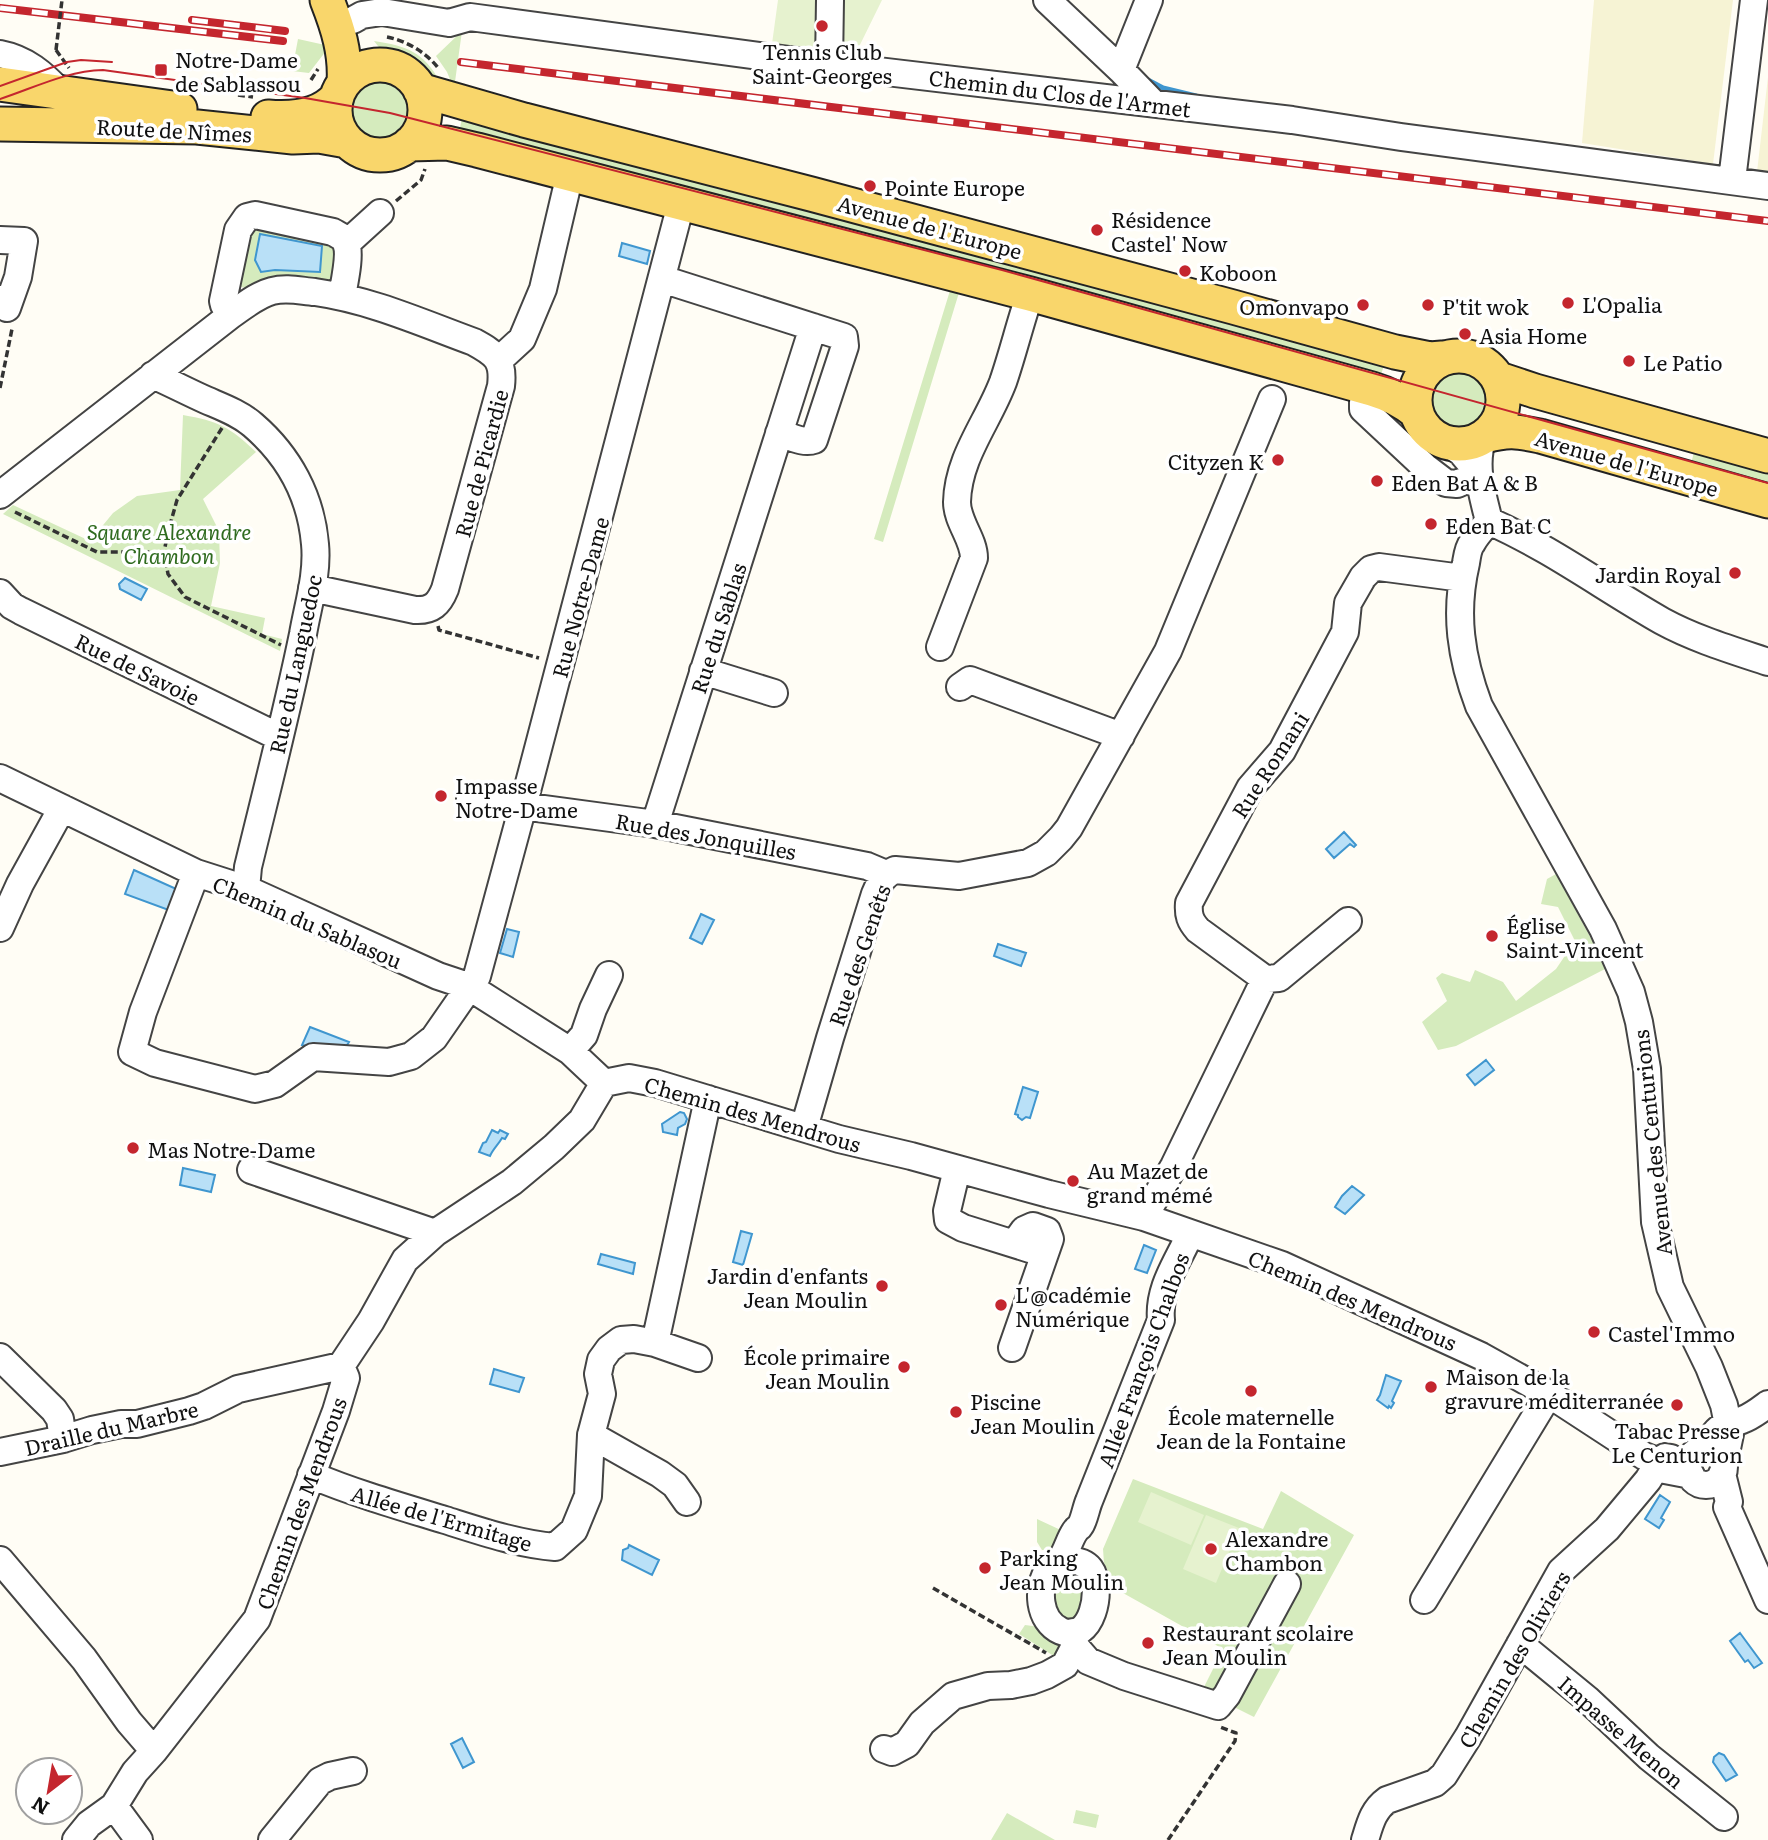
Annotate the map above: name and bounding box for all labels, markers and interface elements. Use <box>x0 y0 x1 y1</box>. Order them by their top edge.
marker: Tennis Club Saint-Georges <box>814 18 830 34</box>
place label: Tennis Club Saint-Georges <box>752 35 892 90</box>
place label: Notre-Dame de Sablassou <box>175 43 301 98</box>
street label: Chemin du Clos de l'Armet <box>927 61 1193 124</box>
marker: Notre-Dame de Sablassou <box>153 62 169 78</box>
street label: Route de Nîmes <box>96 109 252 149</box>
place label: Pointe Europe <box>884 171 1025 202</box>
marker: Pointe Europe <box>862 178 878 194</box>
street label: Avenue de l'Europe <box>834 186 1026 266</box>
place label: Résidence Castel' Now <box>1111 203 1228 258</box>
marker: Résidence Castel' Now <box>1089 222 1105 238</box>
place label: Koboon <box>1199 256 1277 287</box>
marker: Koboon <box>1177 263 1193 279</box>
place label: L'Opalia <box>1582 288 1663 319</box>
place label: Omonvapo <box>1239 290 1349 321</box>
place label: P'tit wok <box>1442 290 1529 321</box>
marker: L'Opalia <box>1560 295 1576 311</box>
marker: Omonvapo <box>1355 297 1371 313</box>
marker: P'tit wok <box>1420 297 1436 313</box>
place label: Asia Home <box>1479 319 1587 350</box>
marker: Asia Home <box>1457 326 1473 342</box>
place label: Le Patio <box>1643 346 1723 377</box>
marker: Le Patio <box>1621 353 1637 369</box>
street label: Rue de Picardie <box>445 385 515 540</box>
street label: Avenue de l'Europe <box>1531 421 1723 503</box>
place label: Cityzen K <box>1168 445 1264 476</box>
marker: Cityzen K <box>1270 452 1286 468</box>
place label: Eden Bat A & B <box>1391 466 1538 497</box>
marker: Eden Bat A & B <box>1369 473 1385 489</box>
place label: Eden Bat C <box>1445 509 1552 540</box>
street label: Rue Notre-Dame <box>543 513 615 681</box>
park label: Square Alexandre Chambon <box>87 515 251 570</box>
marker: Eden Bat C <box>1423 516 1439 532</box>
place label: Jardin Royal <box>1595 558 1721 589</box>
street label: Rue du Sablas <box>681 559 753 697</box>
marker: Jardin Royal <box>1727 565 1743 581</box>
street label: Rue du Languedoc <box>260 572 328 756</box>
street label: Rue de Savoie <box>70 624 206 712</box>
street label: Rue Romani <box>1223 704 1315 824</box>
place label: Impasse Notre-Dame <box>455 769 578 824</box>
marker: Impasse Notre-Dame <box>433 788 449 804</box>
street label: Rue des Jonquilles <box>613 804 799 866</box>
street label: Chemin du Sablasou <box>208 867 408 975</box>
street label: Rue des Genêts <box>819 880 897 1030</box>
place label: Église Saint-Vincent <box>1506 909 1644 964</box>
marker: Église Saint-Vincent <box>1484 928 1500 944</box>
street label: Avenue des Centurions <box>1624 1028 1678 1258</box>
street label: Chemin des Mendrous <box>641 1067 865 1159</box>
place label: Mas Notre-Dame <box>147 1133 315 1164</box>
marker: Mas Notre-Dame <box>125 1140 141 1156</box>
place label: Au Mazet de grand mémé <box>1087 1154 1213 1209</box>
marker: Au Mazet de grand mémé <box>1065 1173 1081 1189</box>
street label: Chemin des Mendrous <box>1244 1241 1462 1357</box>
street label: Allée François Chalbos <box>1089 1248 1195 1472</box>
place label: Jardin d'enfants Jean Moulin <box>707 1259 868 1314</box>
marker: Jardin d'enfants Jean Moulin <box>874 1278 890 1294</box>
place label: L'@cadémie Numérique <box>1015 1278 1131 1333</box>
marker: L'@cadémie Numérique <box>993 1297 1009 1313</box>
place label: Castel'Immo <box>1608 1317 1735 1348</box>
marker: Castel'Immo <box>1586 1324 1602 1340</box>
place label: École primaire Jean Moulin <box>743 1340 890 1395</box>
marker: École primaire Jean Moulin <box>896 1359 912 1375</box>
place label: Maison de la gravure méditerranée <box>1445 1360 1664 1415</box>
marker: Maison de la gravure méditerranée <box>1423 1379 1439 1395</box>
marker: École maternelle Jean de la Fontaine <box>1243 1383 1259 1399</box>
place label: Piscine Jean Moulin <box>970 1385 1095 1440</box>
street label: Draille du Marbre <box>21 1392 201 1462</box>
street label: Chemin des Mendrous <box>247 1392 353 1614</box>
marker: Tabac Presse Le Centurion <box>1669 1397 1685 1413</box>
place label: École maternelle Jean de la Fontaine <box>1156 1400 1346 1455</box>
marker: Piscine Jean Moulin <box>948 1404 964 1420</box>
place label: Tabac Presse Le Centurion <box>1611 1414 1743 1469</box>
street label: Allée de l'Ermitage <box>348 1476 536 1558</box>
place label: Alexandre Chambon <box>1225 1522 1328 1577</box>
place label: Parking Jean Moulin <box>999 1541 1124 1596</box>
marker: Alexandre Chambon <box>1203 1541 1219 1557</box>
marker: Parking Jean Moulin <box>977 1560 993 1576</box>
street label: Chemin des Oliviers <box>1450 1565 1576 1753</box>
place label: Restaurant scolaire Jean Moulin <box>1162 1616 1354 1671</box>
marker: Restaurant scolaire Jean Moulin <box>1140 1635 1156 1651</box>
street label: Impasse Menon <box>1552 1667 1692 1795</box>
north arrow <box>14 1756 84 1826</box>
text: N <box>26 1790 54 1823</box>

